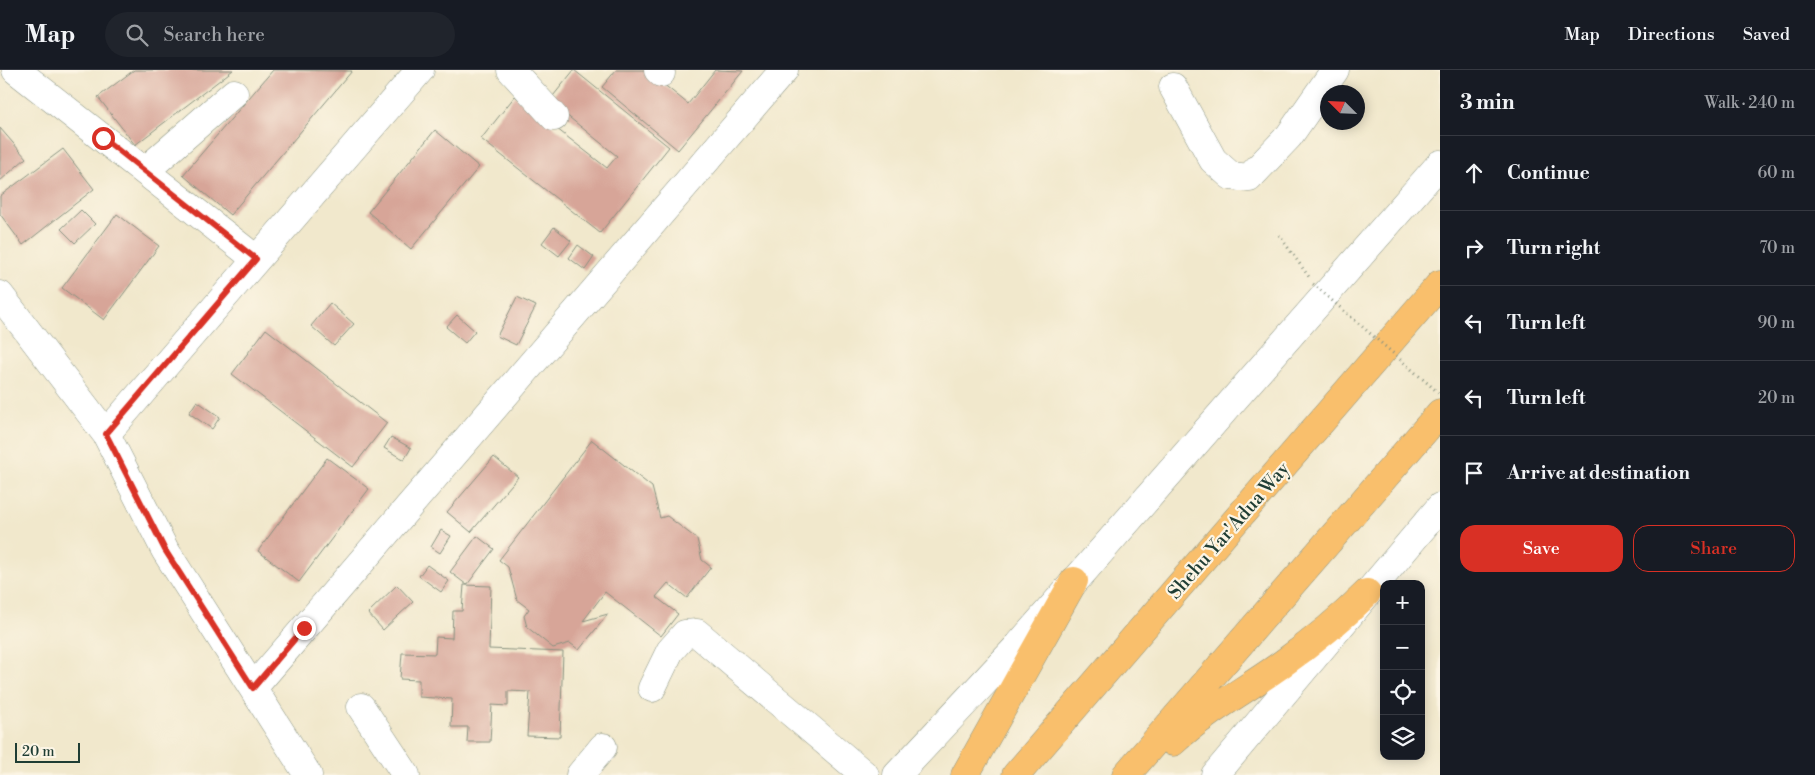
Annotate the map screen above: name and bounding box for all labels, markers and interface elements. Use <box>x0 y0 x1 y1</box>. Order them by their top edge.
search box <box>105 12 455 57</box>
text: Map <box>25 20 75 50</box>
icon: search <box>123 21 151 49</box>
text: Search here <box>163 23 265 47</box>
text: Map <box>1564 23 1600 46</box>
text: Directions <box>1628 23 1715 46</box>
text: Saved <box>1743 23 1790 46</box>
north arrow <box>1320 85 1365 130</box>
text: 3 min <box>1460 90 1515 116</box>
text: Walk · 240 m <box>1704 93 1795 113</box>
route start <box>92 127 115 150</box>
icon: ahead <box>1460 159 1488 187</box>
text: Continue <box>1507 161 1590 185</box>
text: 60 m <box>1757 163 1795 183</box>
icon: right <box>1460 234 1488 262</box>
text: Turn right <box>1507 236 1600 260</box>
text: 70 m <box>1759 238 1795 258</box>
icon: left <box>1460 309 1488 337</box>
text: Turn left <box>1507 311 1586 335</box>
text: 90 m <box>1757 313 1795 333</box>
icon: left <box>1460 384 1488 412</box>
text: Turn left <box>1507 386 1586 410</box>
text: 20 m <box>1758 388 1795 408</box>
street label: Shehu Yar'Adua Way <box>1163 457 1295 604</box>
icon: arrive <box>1460 459 1488 487</box>
text: Arrive at destination <box>1507 461 1690 485</box>
button: Save <box>1460 525 1623 572</box>
button: Share <box>1633 525 1795 572</box>
map controls <box>1380 580 1425 760</box>
button: + <box>1380 580 1425 625</box>
route end <box>293 617 316 640</box>
button: − <box>1380 625 1425 670</box>
button: locate <box>1380 670 1425 715</box>
button: layers <box>1380 715 1425 760</box>
scale bar <box>15 740 80 763</box>
text: 20 m <box>22 743 54 761</box>

